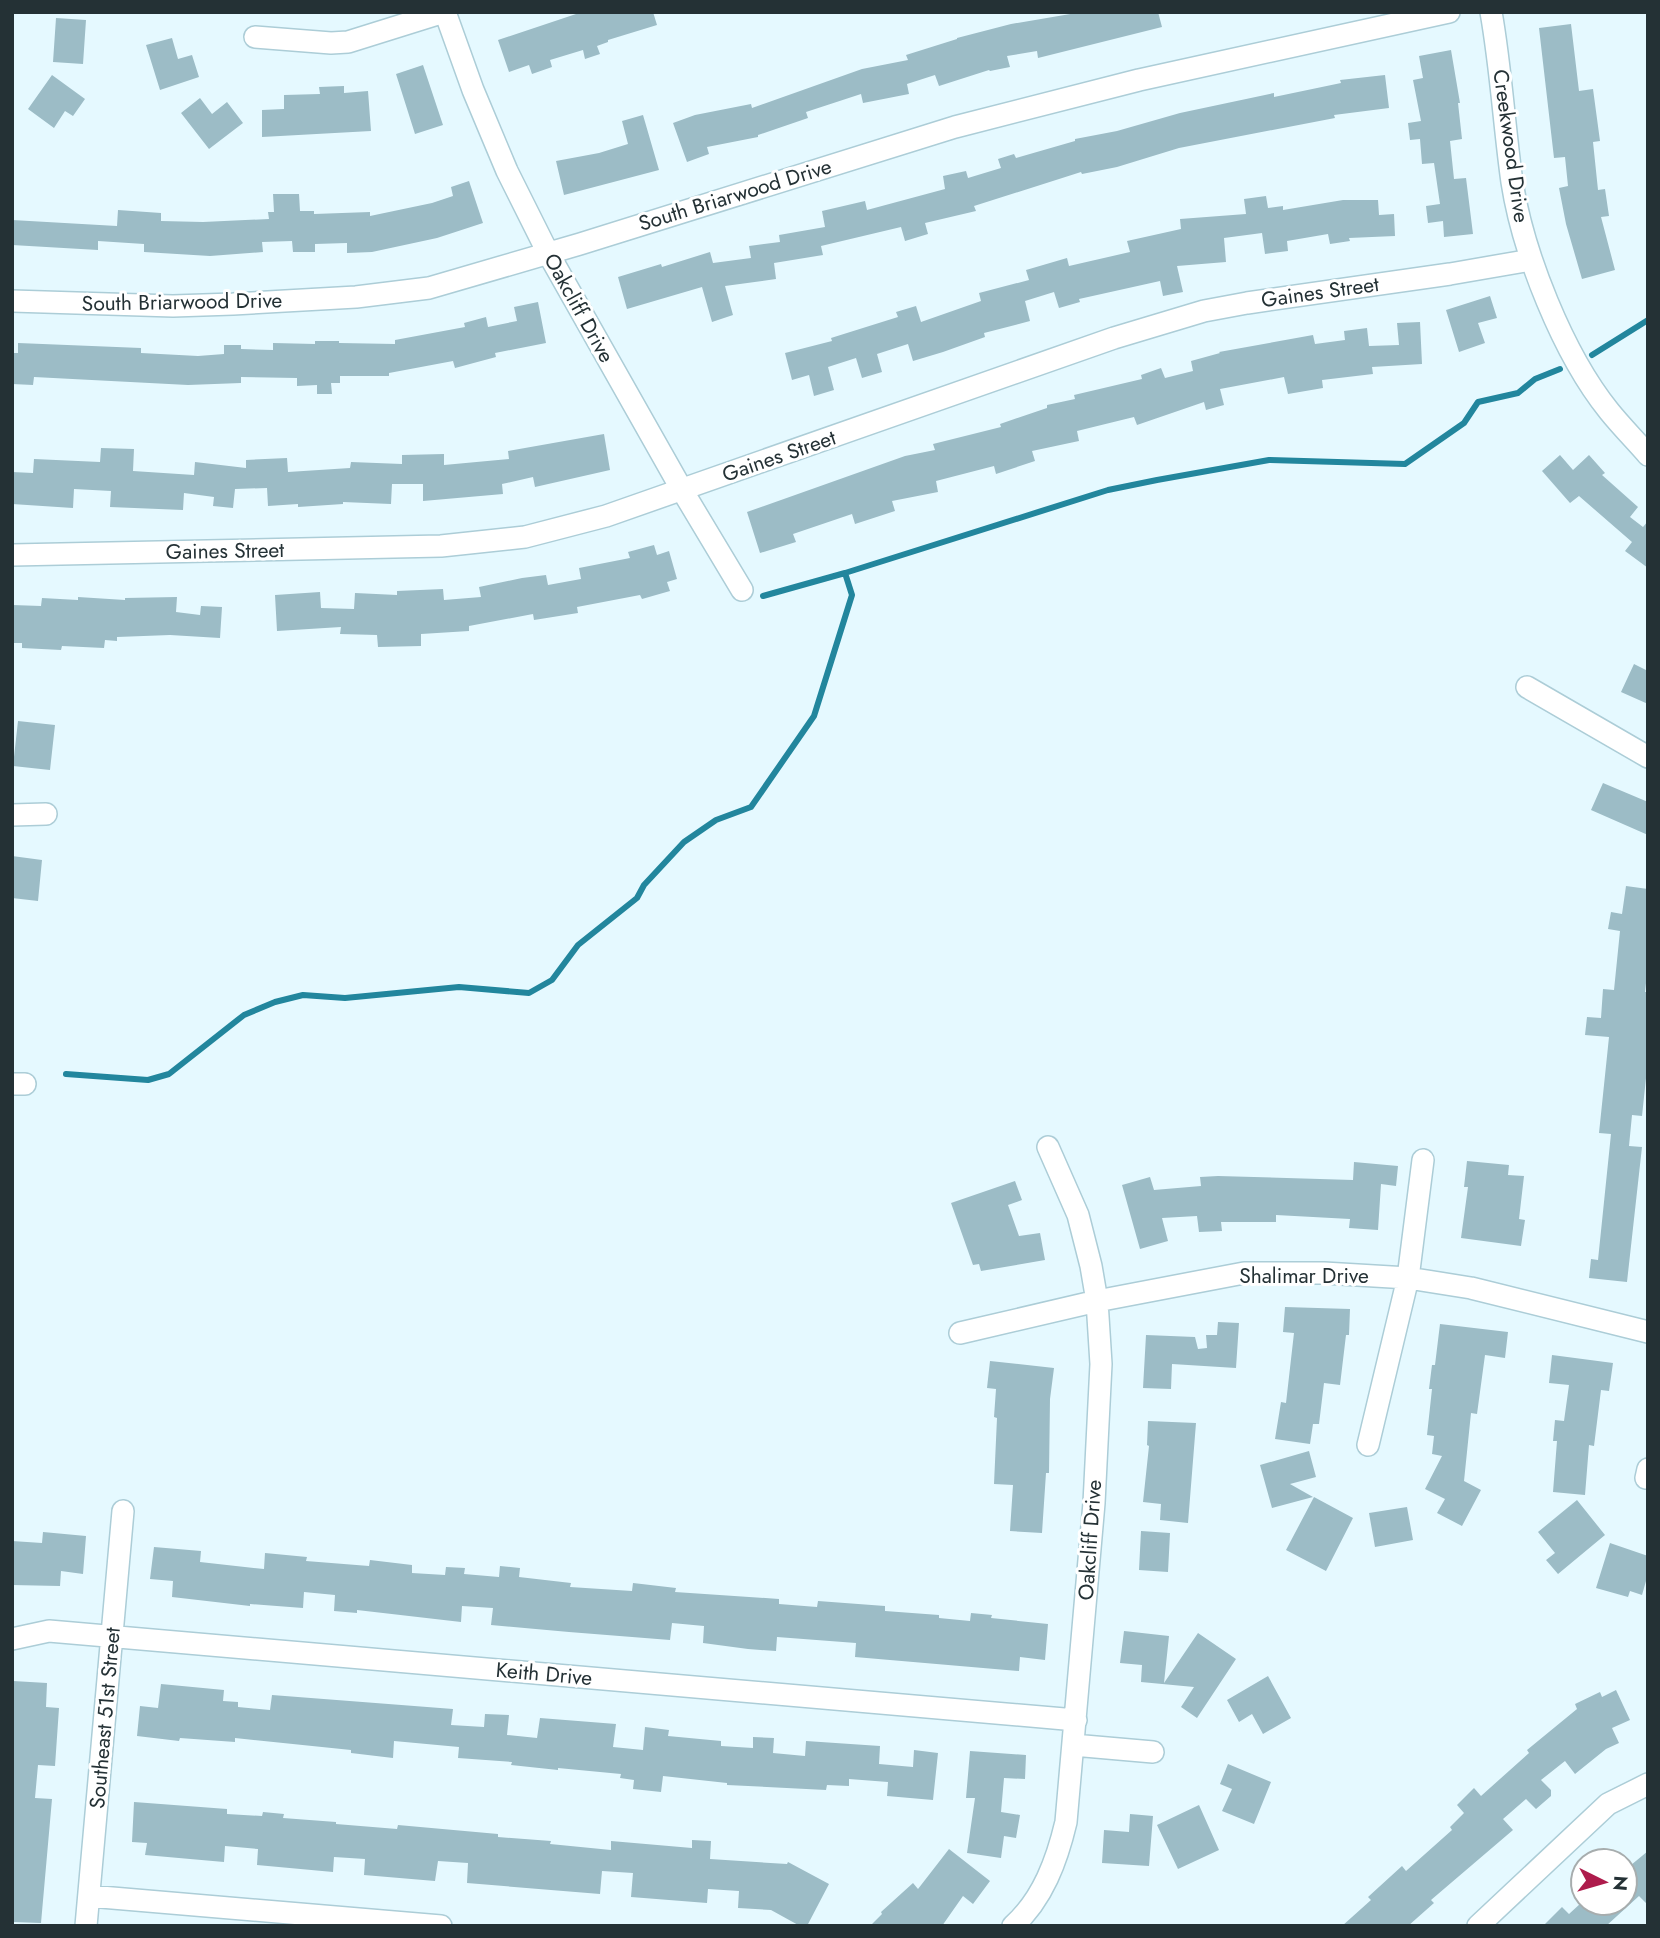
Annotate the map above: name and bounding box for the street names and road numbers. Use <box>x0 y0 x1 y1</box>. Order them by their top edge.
street label: Creekwood Drive <box>1485 68 1537 225</box>
street label: South Briarwood Drive <box>635 151 835 239</box>
street label: Oakcliff Drive <box>537 248 622 368</box>
street label: Gaines Street <box>1259 269 1381 315</box>
street label: South Briarwood Drive <box>81 285 283 319</box>
street label: Gaines Street <box>718 423 840 489</box>
street label: Gaines Street <box>165 535 285 567</box>
street label: Shalimar Drive <box>1239 1261 1369 1291</box>
street label: Oakcliff Drive <box>1071 1478 1109 1601</box>
street label: Southeast 51st Street <box>82 1626 128 1810</box>
street label: Keith Drive <box>495 1655 594 1693</box>

